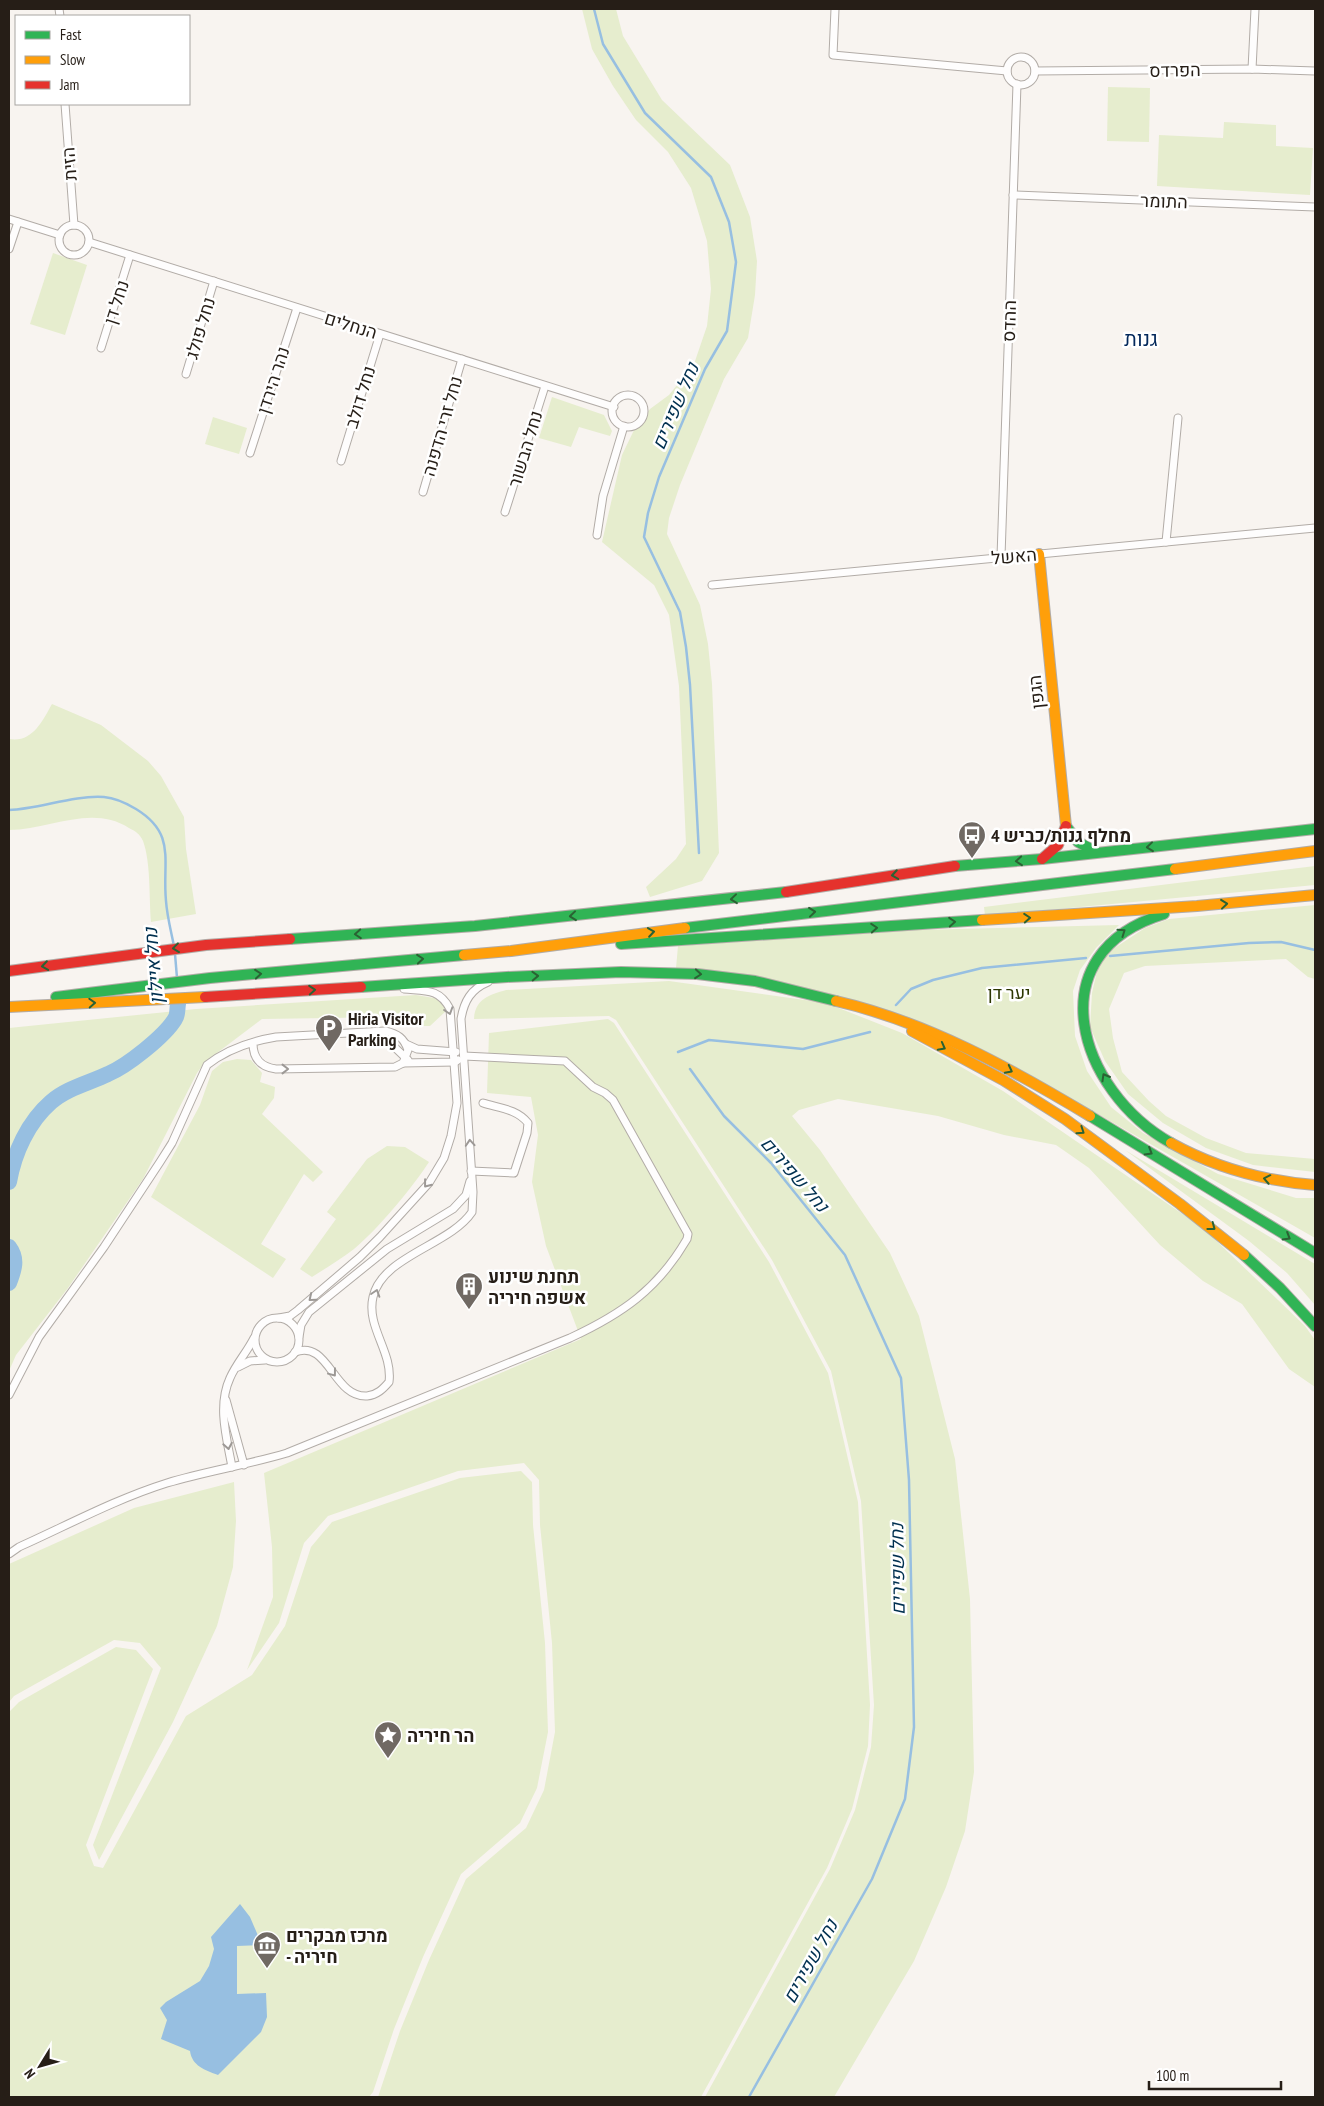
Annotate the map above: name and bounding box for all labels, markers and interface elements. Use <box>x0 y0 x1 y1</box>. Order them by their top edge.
legend <box>15 15 190 105</box>
text: Fast <box>60 25 81 44</box>
text: Slow <box>60 50 85 69</box>
street label: הפרדס <box>1149 58 1201 82</box>
text: Jam <box>59 75 79 94</box>
street label: הזית <box>56 146 82 182</box>
street label: התומר <box>1140 189 1188 213</box>
street label: נחל דן <box>98 277 134 327</box>
street label: נחל פולג <box>180 294 220 362</box>
street label: ההדס <box>997 300 1021 342</box>
street label: הנחלים <box>322 306 380 344</box>
district label: גנות <box>1124 326 1158 352</box>
street label: נהר הירדן <box>251 344 295 416</box>
water label: נחל שפירים <box>646 358 704 453</box>
street label: נחל דולב <box>340 363 380 431</box>
street label: נחל זרי הדפנה <box>417 373 467 479</box>
street label: נחל הבשור <box>502 408 548 490</box>
street label: האשל <box>990 543 1038 569</box>
street label: הגפן <box>1023 674 1049 710</box>
bus stop icon: מחלף גנות/כביש 4 <box>957 820 987 859</box>
place label: מחלף גנות/כביש 4 <box>991 824 1131 847</box>
one-way arrow <box>1145 841 1153 852</box>
one-way arrow <box>1015 855 1023 866</box>
one-way arrow <box>891 869 899 880</box>
one-way arrow <box>730 893 738 904</box>
one-way arrow <box>1220 899 1228 910</box>
one-way arrow <box>808 907 816 918</box>
one-way arrow <box>568 910 576 921</box>
one-way arrow <box>1023 912 1031 923</box>
one-way arrow <box>948 917 956 928</box>
one-way arrow <box>871 922 879 933</box>
water label: נחל איילון <box>138 926 168 1005</box>
one-way arrow <box>354 928 362 939</box>
one-way arrow <box>647 928 655 938</box>
one-way arrow <box>1116 929 1126 938</box>
one-way arrow <box>171 942 179 953</box>
one-way arrow <box>416 954 424 965</box>
one-way arrow <box>40 960 49 970</box>
one-way arrow <box>694 968 702 979</box>
one-way arrow <box>255 969 263 980</box>
one-way arrow <box>531 970 539 981</box>
park label: יער דן <box>987 981 1031 1004</box>
one-way arrow <box>309 985 317 996</box>
one-way arrow <box>89 997 97 1008</box>
one-way arrow <box>443 1006 453 1015</box>
place label: Hiria Visitor Parking <box>348 1007 424 1051</box>
parking icon: Hiria Visitor Parking <box>314 1013 344 1052</box>
one-way arrow <box>937 1041 946 1051</box>
one-way arrow <box>281 1064 289 1074</box>
one-way arrow <box>1003 1064 1012 1074</box>
one-way arrow <box>1102 1073 1112 1082</box>
one-way arrow <box>1075 1125 1085 1134</box>
water label: נחל שפירים <box>756 1131 835 1217</box>
one-way arrow <box>464 1139 475 1147</box>
one-way arrow <box>1143 1146 1152 1155</box>
one-way arrow <box>1263 1174 1272 1185</box>
one-way arrow <box>425 1178 433 1187</box>
one-way arrow <box>1206 1221 1216 1230</box>
one-way arrow <box>1282 1230 1291 1240</box>
place label: תחנת שינוע אשפה חיריה <box>488 1265 586 1309</box>
building icon: תחנת שינוע אשפה חיריה <box>454 1271 484 1310</box>
one-way arrow <box>370 1289 380 1297</box>
one-way arrow <box>309 1292 318 1300</box>
one-way arrow <box>328 1368 337 1377</box>
one-way arrow <box>222 1442 232 1450</box>
water label: נחל שפירים <box>884 1522 910 1615</box>
place icon: הר חיריה <box>373 1720 403 1759</box>
place label: הר חיריה <box>407 1724 474 1747</box>
water label: נחל שפירים <box>777 1914 843 2007</box>
place label: מרכז מבקרים - חיריה <box>286 1924 388 1968</box>
museum icon: מרכז מבקרים - חיריה <box>252 1930 282 1969</box>
north arrow <box>15 2041 65 2091</box>
scale bar <box>1149 2058 1282 2090</box>
text: N <box>20 2065 39 2082</box>
text: 100 m <box>1156 2066 1189 2085</box>

